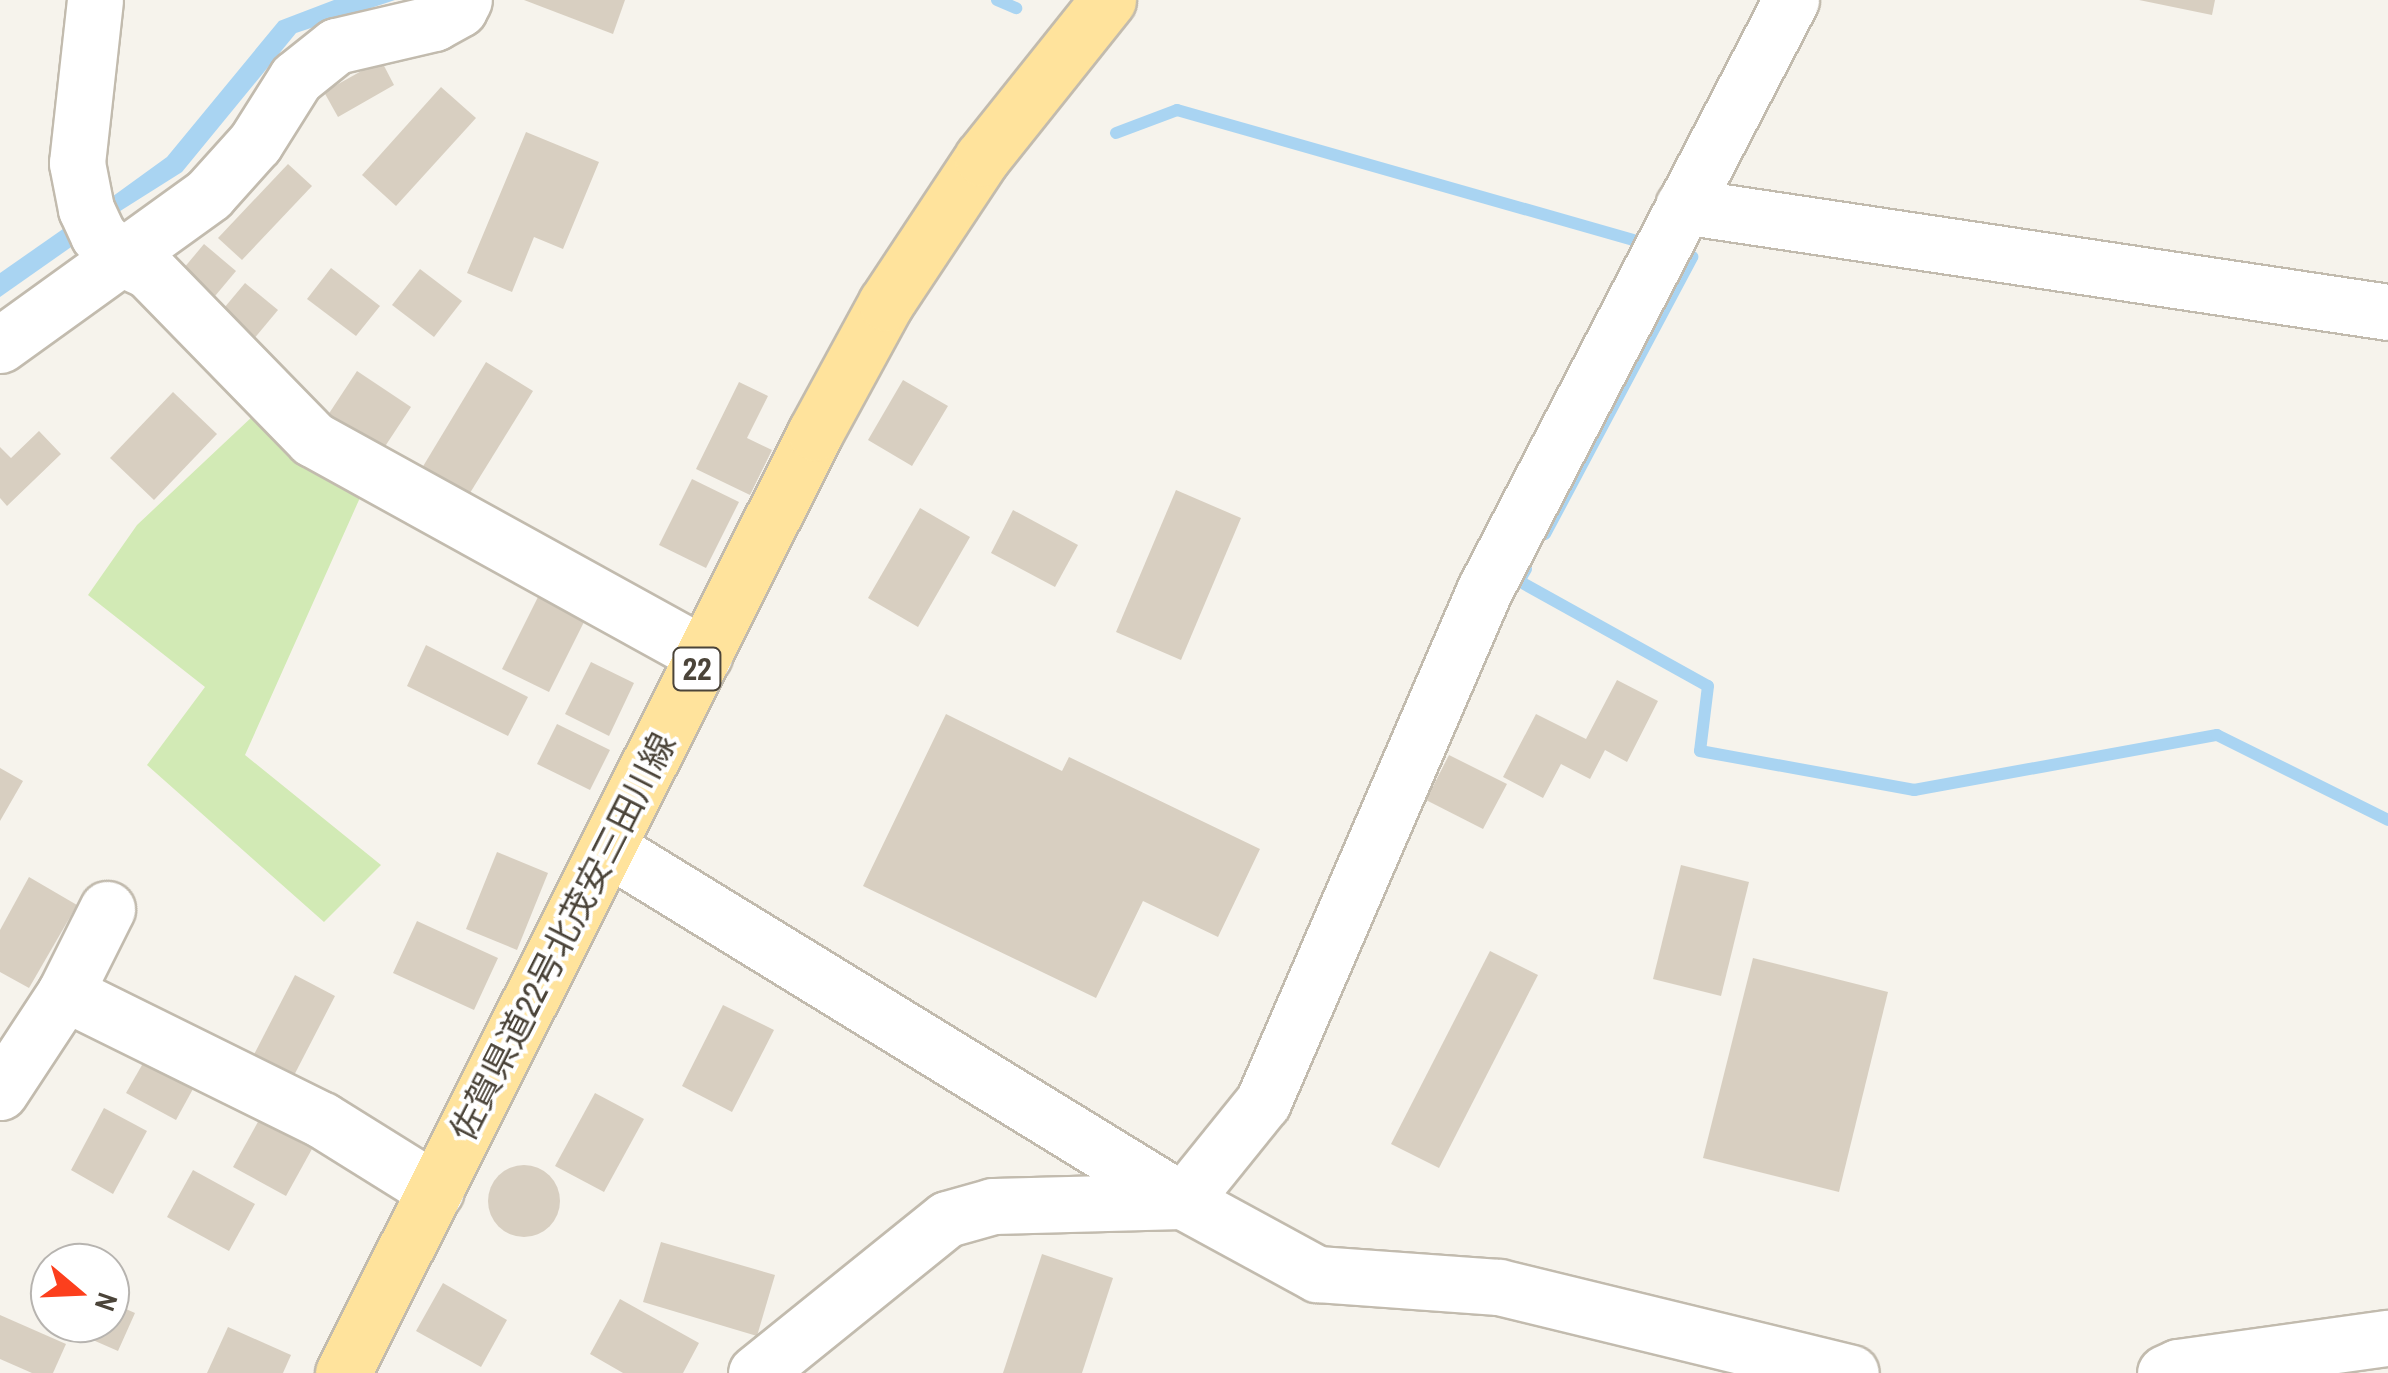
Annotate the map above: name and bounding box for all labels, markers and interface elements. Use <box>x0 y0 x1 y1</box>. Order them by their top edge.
road number: 22 <box>672 642 722 696</box>
street label: 佐賀県道22号北茂安三田川線 <box>442 726 684 1148</box>
north arrow <box>30 1243 130 1343</box>
text: N <box>86 1288 127 1316</box>

